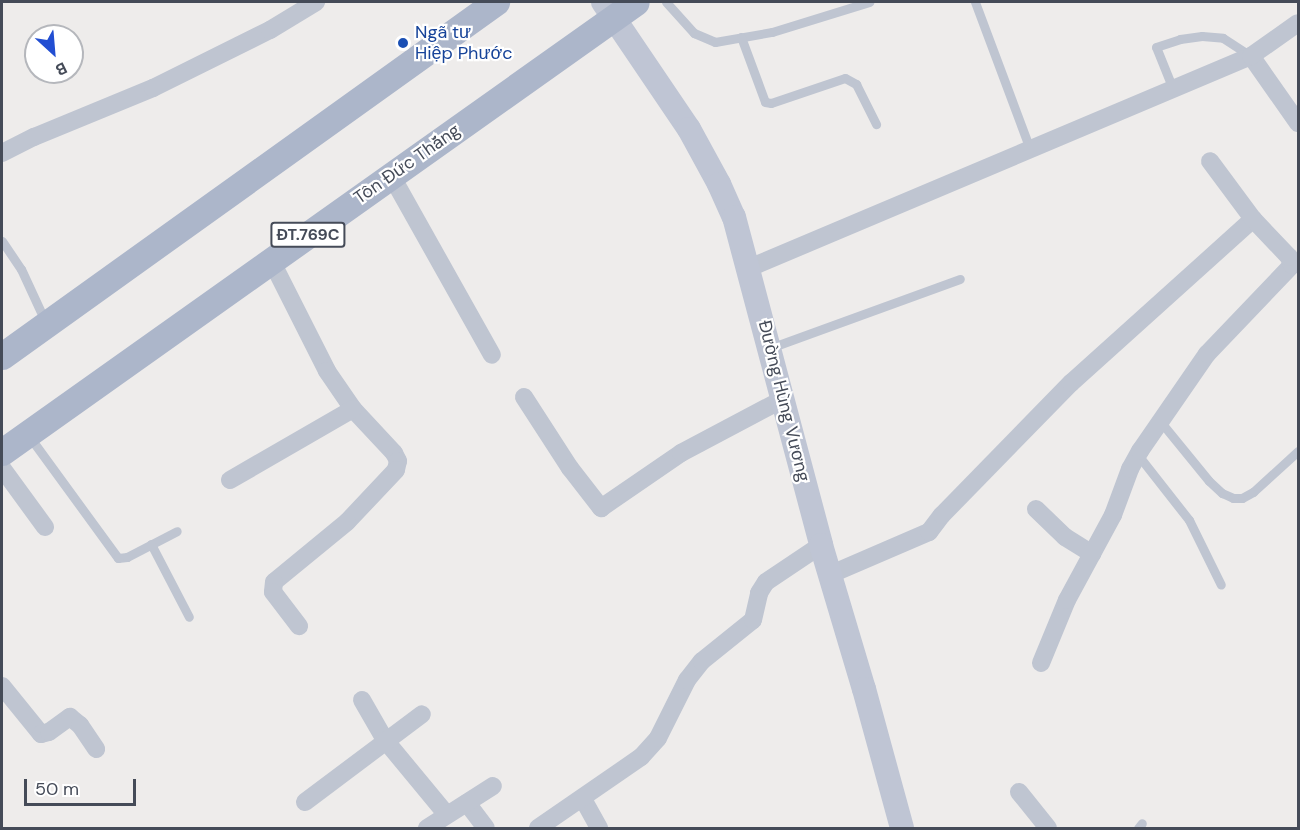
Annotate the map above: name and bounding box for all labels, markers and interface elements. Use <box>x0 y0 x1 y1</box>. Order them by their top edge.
place label: Ngã tư Hiệp Phước <box>415 22 513 64</box>
north arrow <box>24 24 84 84</box>
marker: Ngã tư Hiệp Phước <box>396 36 410 50</box>
text: B <box>52 57 70 81</box>
street label: Tôn Đức Thắng <box>350 119 464 209</box>
road number: ĐT.769C <box>269 222 347 248</box>
street label: Đường Hùng Vương <box>753 318 815 484</box>
scale bar <box>27 767 140 805</box>
text: 50 m <box>35 777 79 801</box>

